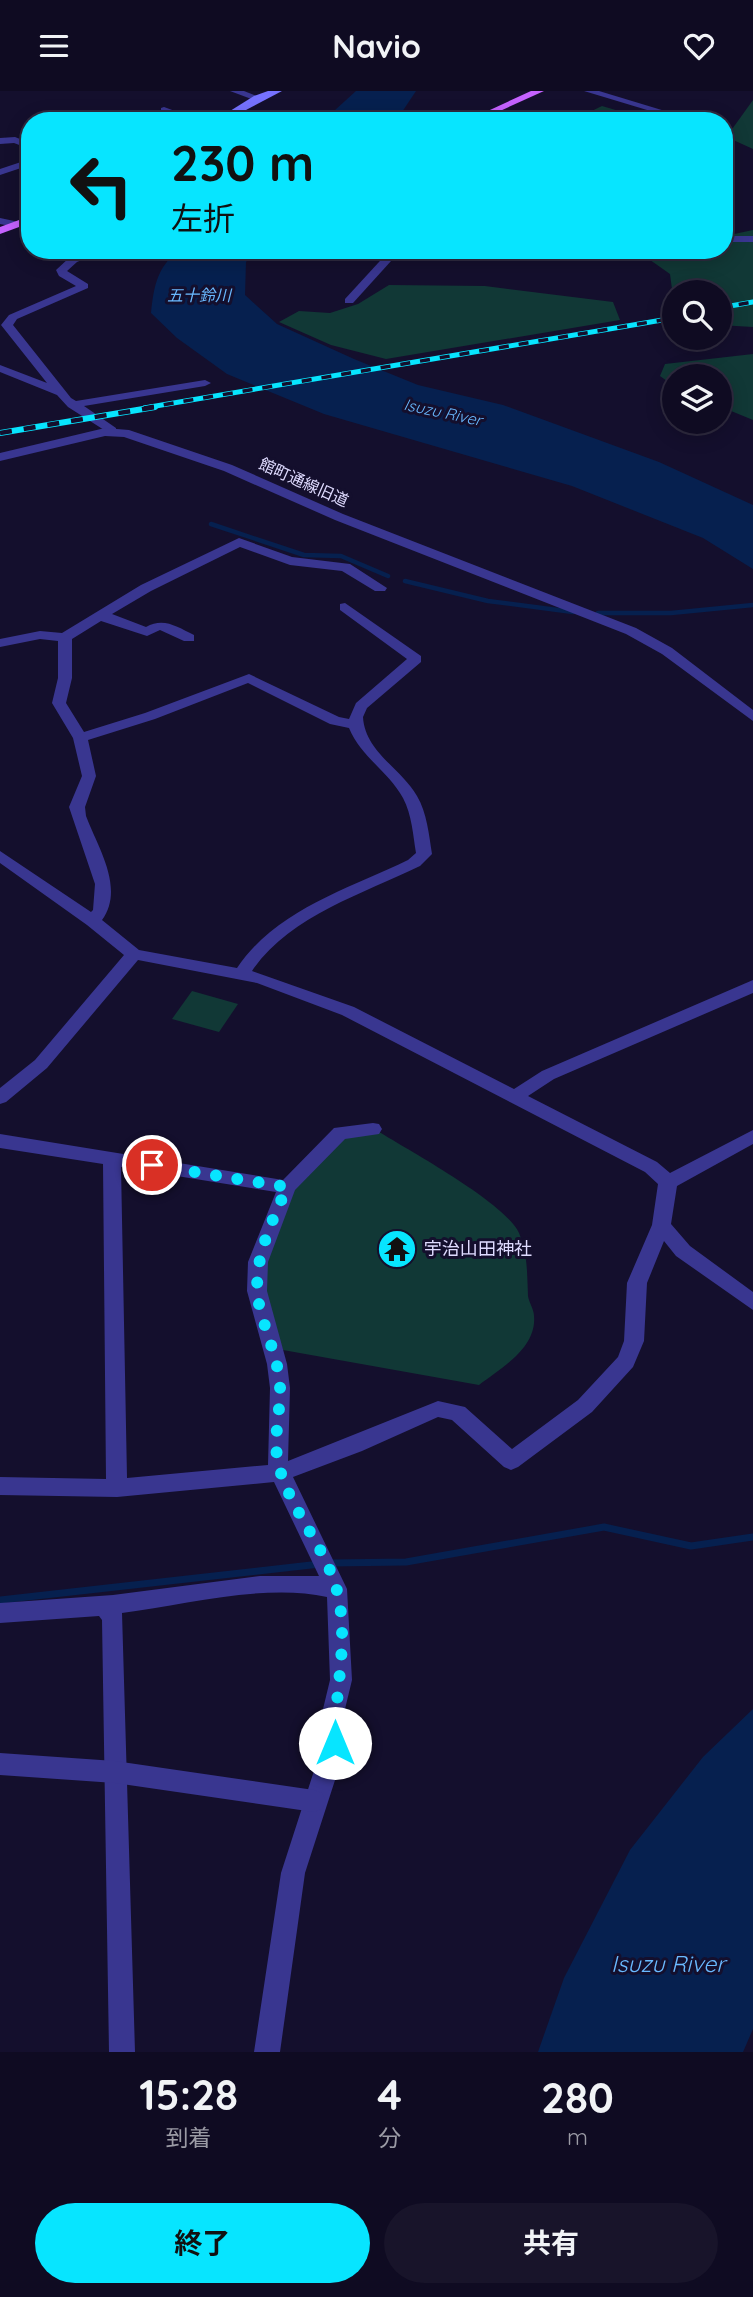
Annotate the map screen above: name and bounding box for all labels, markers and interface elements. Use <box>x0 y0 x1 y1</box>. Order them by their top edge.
text: Navio <box>332 26 421 66</box>
icon: menu <box>35 27 73 65</box>
icon: heart <box>680 27 718 65</box>
text: 230 m <box>171 132 314 193</box>
icon: left <box>56 140 147 231</box>
text: 左折 <box>171 198 235 238</box>
map controls <box>662 280 732 434</box>
button: search <box>662 280 732 350</box>
water label: 五十鈴川 <box>167 285 233 305</box>
button: layers <box>662 364 732 434</box>
water label: Isuzu River <box>402 394 486 430</box>
street label: 館町通線旧道 <box>256 453 352 511</box>
pin <box>122 1135 182 1195</box>
icon: arrive <box>133 1146 171 1184</box>
temple icon: 宇治山田神社 <box>376 1228 418 1270</box>
place label: 宇治山田神社 <box>424 1237 532 1260</box>
position arrow <box>298 1706 372 1780</box>
water label: Isuzu River <box>611 1949 728 1978</box>
text: 15:28 <box>139 2068 238 2121</box>
text: 4 <box>377 2068 402 2121</box>
text: 280 <box>541 2071 614 2124</box>
text: m <box>567 2122 588 2151</box>
text: 到着 <box>166 2123 212 2152</box>
text: 分 <box>378 2123 401 2152</box>
button: 終了 <box>35 2203 370 2283</box>
button: 共有 <box>384 2203 718 2283</box>

